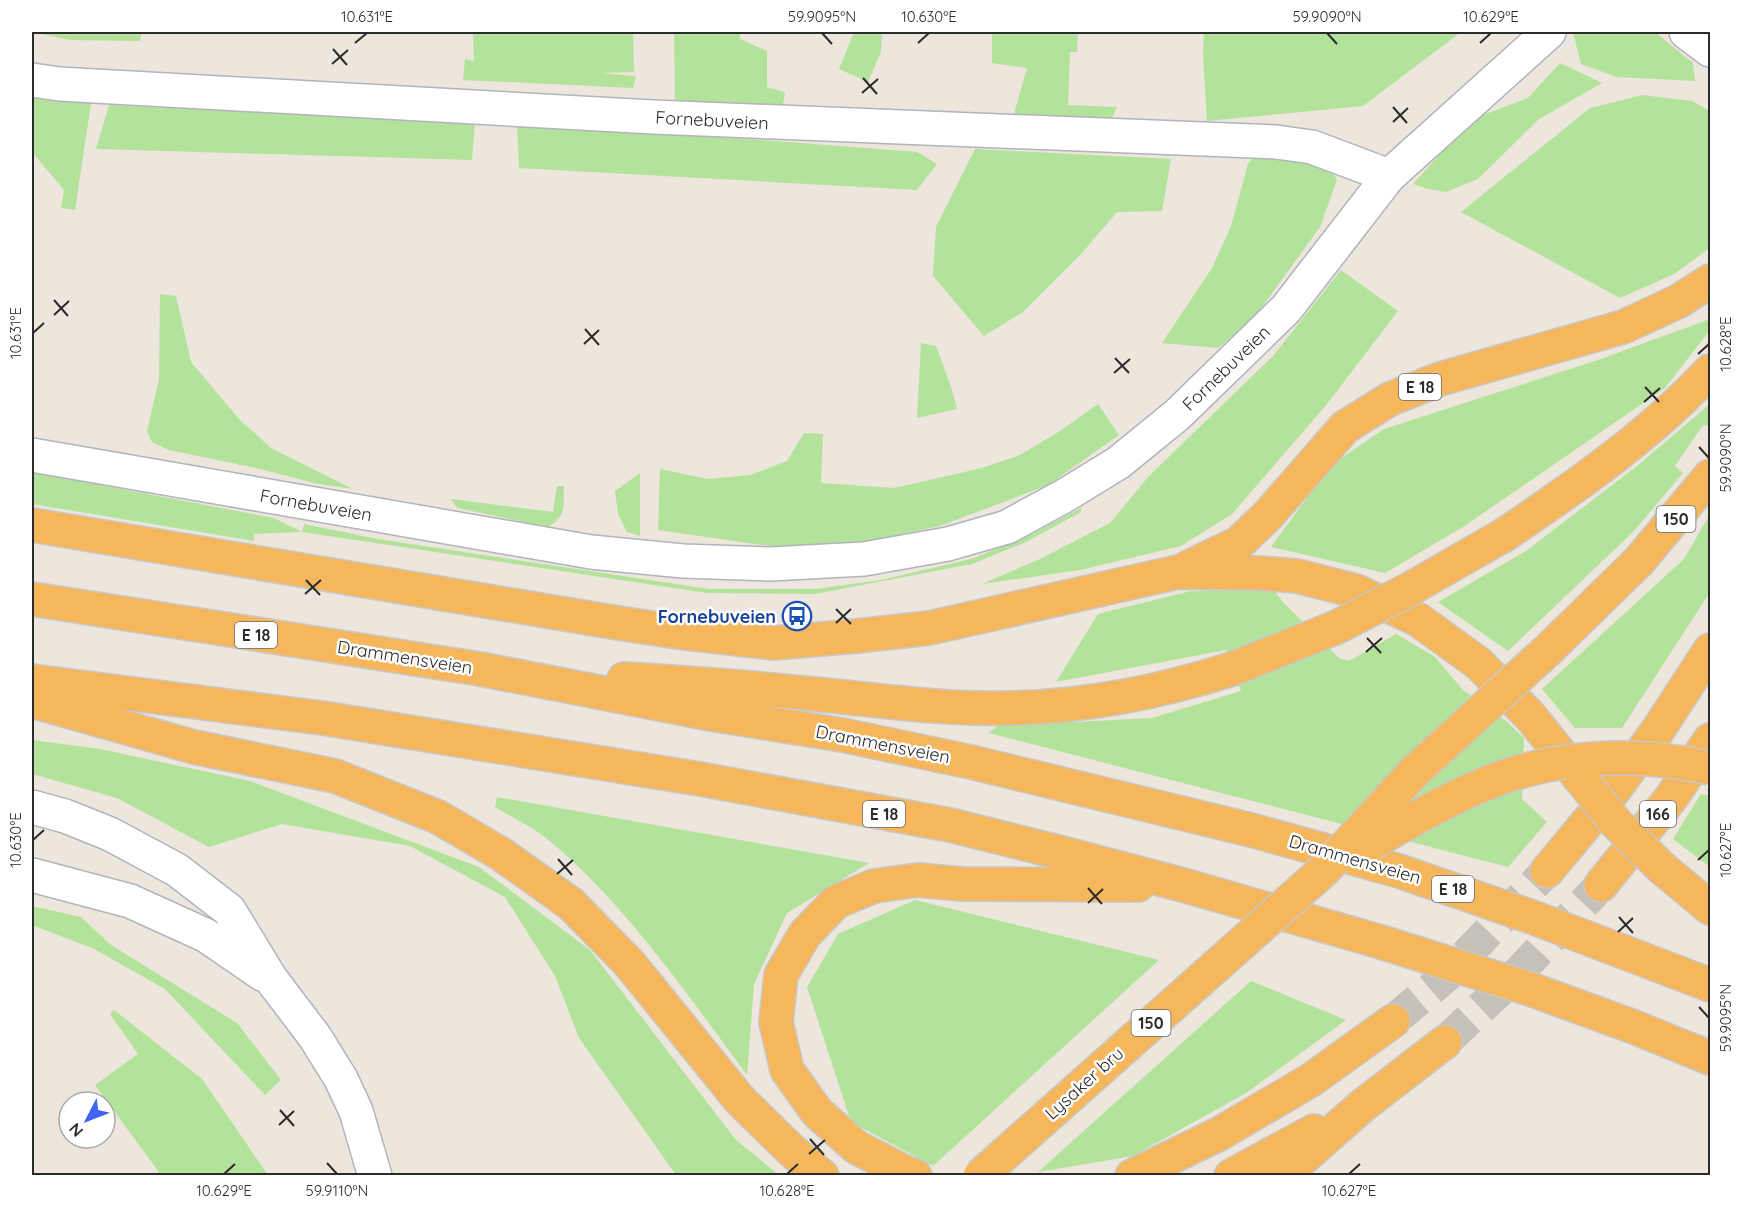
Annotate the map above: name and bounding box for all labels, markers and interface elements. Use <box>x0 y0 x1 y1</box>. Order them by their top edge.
text: 10.631°E <box>341 7 393 26</box>
text: 59.9095°N <box>788 7 856 26</box>
text: 10.630°E <box>901 7 957 26</box>
text: 59.9090°N <box>1292 7 1362 26</box>
text: 10.629°E <box>1463 7 1519 26</box>
street label: Fornebuveien <box>655 106 769 134</box>
text: 10.631°E <box>6 307 25 359</box>
text: 10.628°E <box>1716 316 1735 372</box>
street label: Fornebuveien <box>1177 320 1275 416</box>
road number: E 18 <box>1399 374 1441 400</box>
text: 59.9090°N <box>1716 423 1735 493</box>
street label: Fornebuveien <box>258 484 374 526</box>
road number: 150 <box>1656 506 1696 532</box>
bus stop icon: Fornebuveien <box>781 600 813 632</box>
place label: Fornebuveien <box>658 605 776 628</box>
road number: E 18 <box>235 622 277 648</box>
street label: Drammensveien <box>336 635 474 679</box>
street label: Drammensveien <box>814 720 952 768</box>
road number: E 18 <box>863 801 905 827</box>
road number: 166 <box>1640 801 1676 827</box>
text: 10.630°E <box>6 812 25 868</box>
text: 10.627°E <box>1716 823 1735 877</box>
street label: Drammensveien <box>1286 829 1424 889</box>
road number: E 18 <box>1432 876 1474 902</box>
text: 59.9095°N <box>1716 984 1735 1052</box>
road number: 150 <box>1132 1010 1170 1036</box>
street label: Lysaker bru <box>1040 1042 1128 1124</box>
north arrow <box>57 1090 117 1150</box>
text: N <box>64 1119 87 1141</box>
text: 10.629°E <box>196 1181 252 1200</box>
text: 59.9110°N <box>305 1181 369 1200</box>
text: 10.628°E <box>759 1181 815 1200</box>
text: 10.627°E <box>1322 1181 1376 1200</box>

